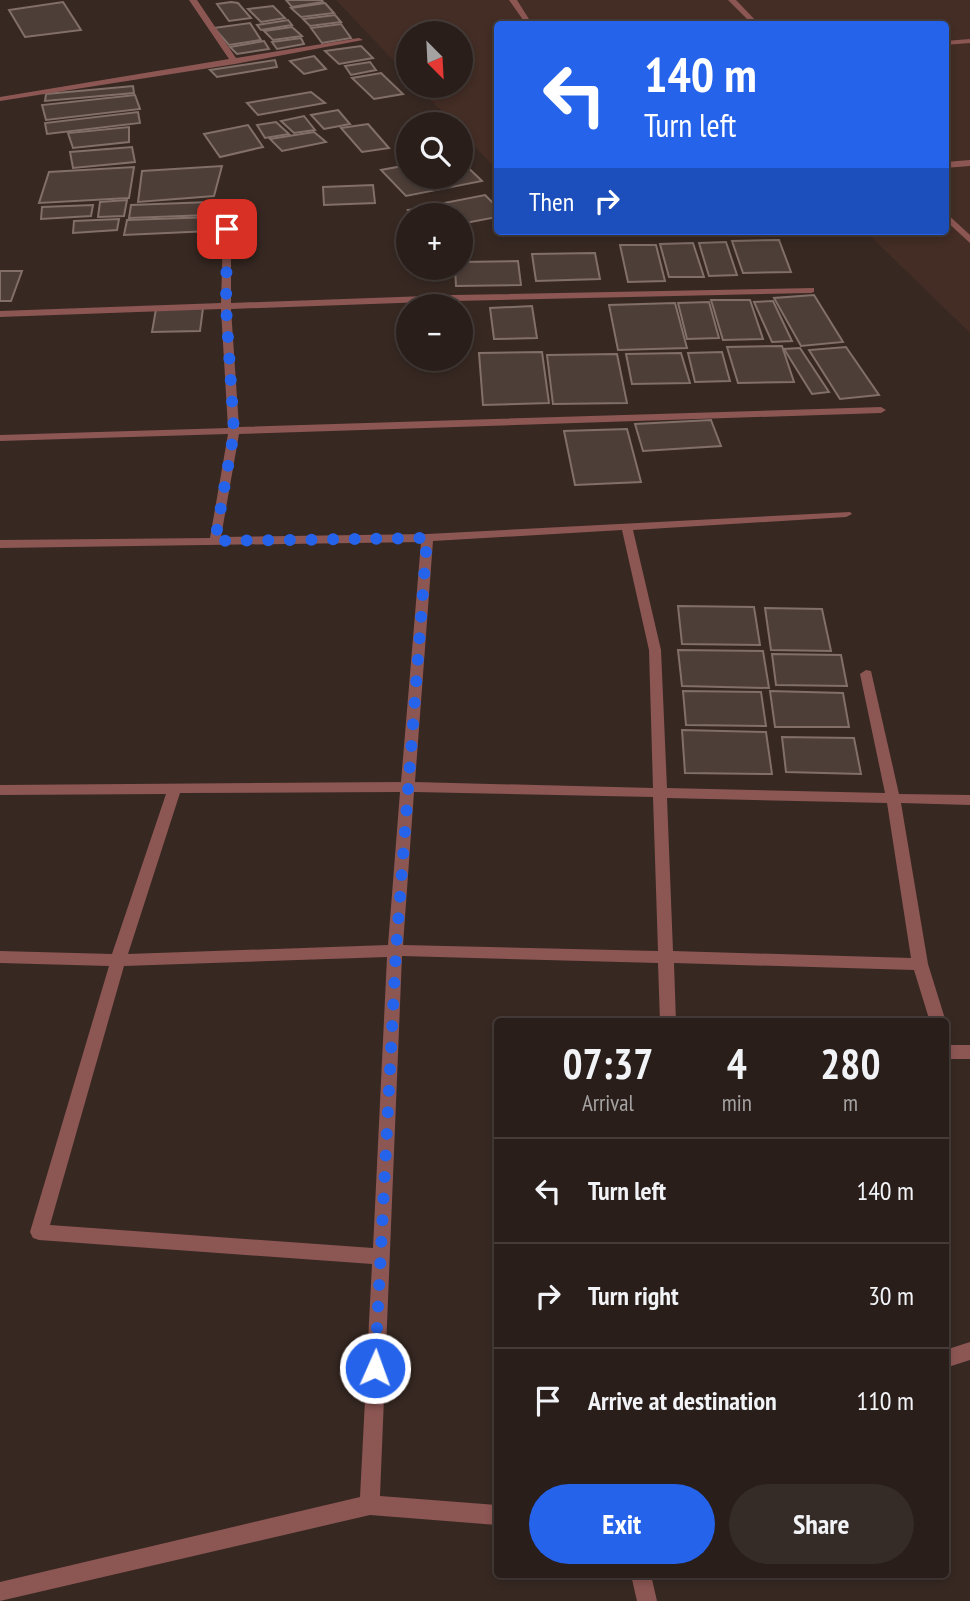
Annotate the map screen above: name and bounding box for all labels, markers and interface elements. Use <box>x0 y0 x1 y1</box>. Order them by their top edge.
north arrow <box>396 21 472 98</box>
map controls <box>396 21 473 371</box>
text: 140 m <box>644 42 757 106</box>
icon: left <box>529 49 620 140</box>
text: Turn left <box>644 104 736 146</box>
button: search <box>396 112 473 189</box>
icon: right <box>588 182 626 220</box>
text: Then <box>529 185 574 218</box>
pin <box>197 199 257 259</box>
button: + <box>396 203 473 280</box>
icon: arrive <box>208 210 246 248</box>
button: − <box>396 294 473 371</box>
text: 07:37 <box>562 1036 653 1091</box>
text: 4 <box>727 1036 747 1091</box>
text: 280 <box>820 1036 881 1091</box>
text: Arrival <box>582 1088 634 1117</box>
text: min <box>722 1088 752 1117</box>
text: m <box>843 1088 858 1117</box>
icon: left <box>529 1172 567 1210</box>
text: Turn left <box>588 1174 666 1207</box>
text: 140 m <box>856 1174 914 1207</box>
icon: right <box>529 1277 567 1315</box>
text: Turn right <box>588 1279 679 1312</box>
text: 30 m <box>868 1279 914 1312</box>
position arrow <box>338 1331 412 1405</box>
icon: arrive <box>529 1382 567 1420</box>
text: Arrive at destination <box>588 1384 777 1417</box>
text: 110 m <box>856 1384 914 1417</box>
button: Exit <box>529 1484 715 1564</box>
button: Share <box>729 1484 914 1564</box>

